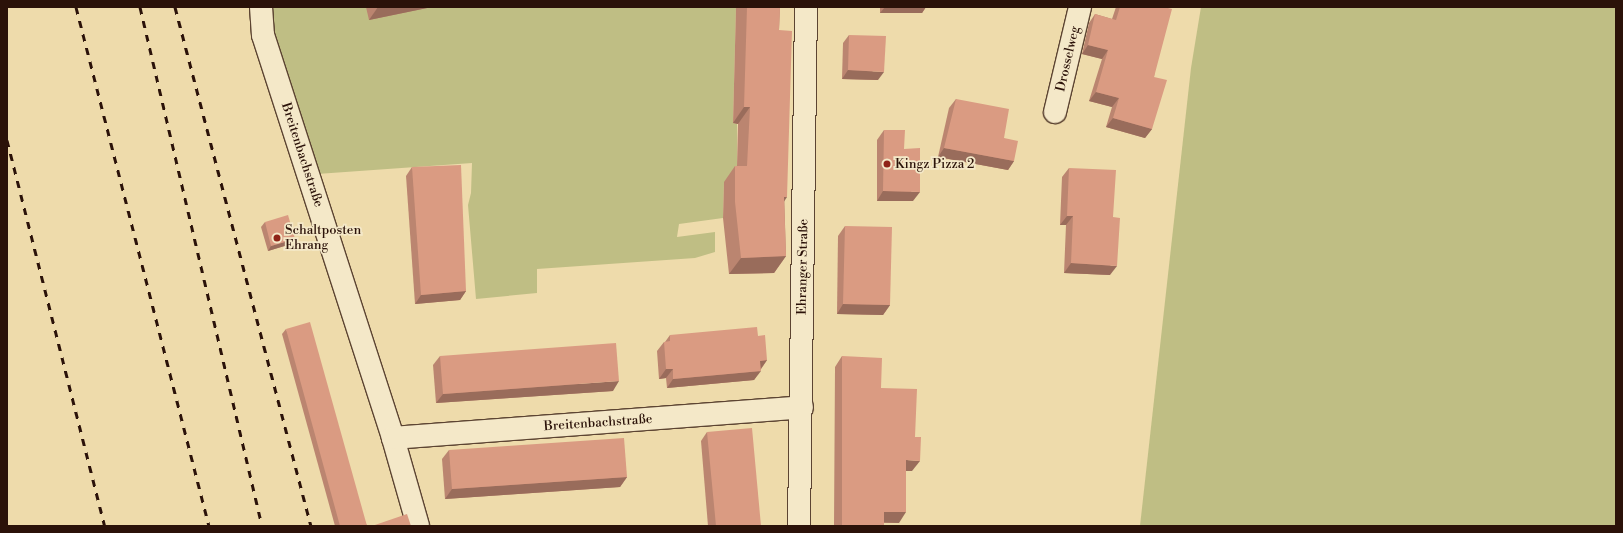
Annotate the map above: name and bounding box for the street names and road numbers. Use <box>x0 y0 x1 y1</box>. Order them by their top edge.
street label: Drosselweg <box>1053 25 1083 93</box>
street label: Breitenbachstraße <box>278 101 326 209</box>
street label: Ehranger Straße <box>794 219 812 315</box>
street label: Breitenbachstraße <box>543 411 653 435</box>

